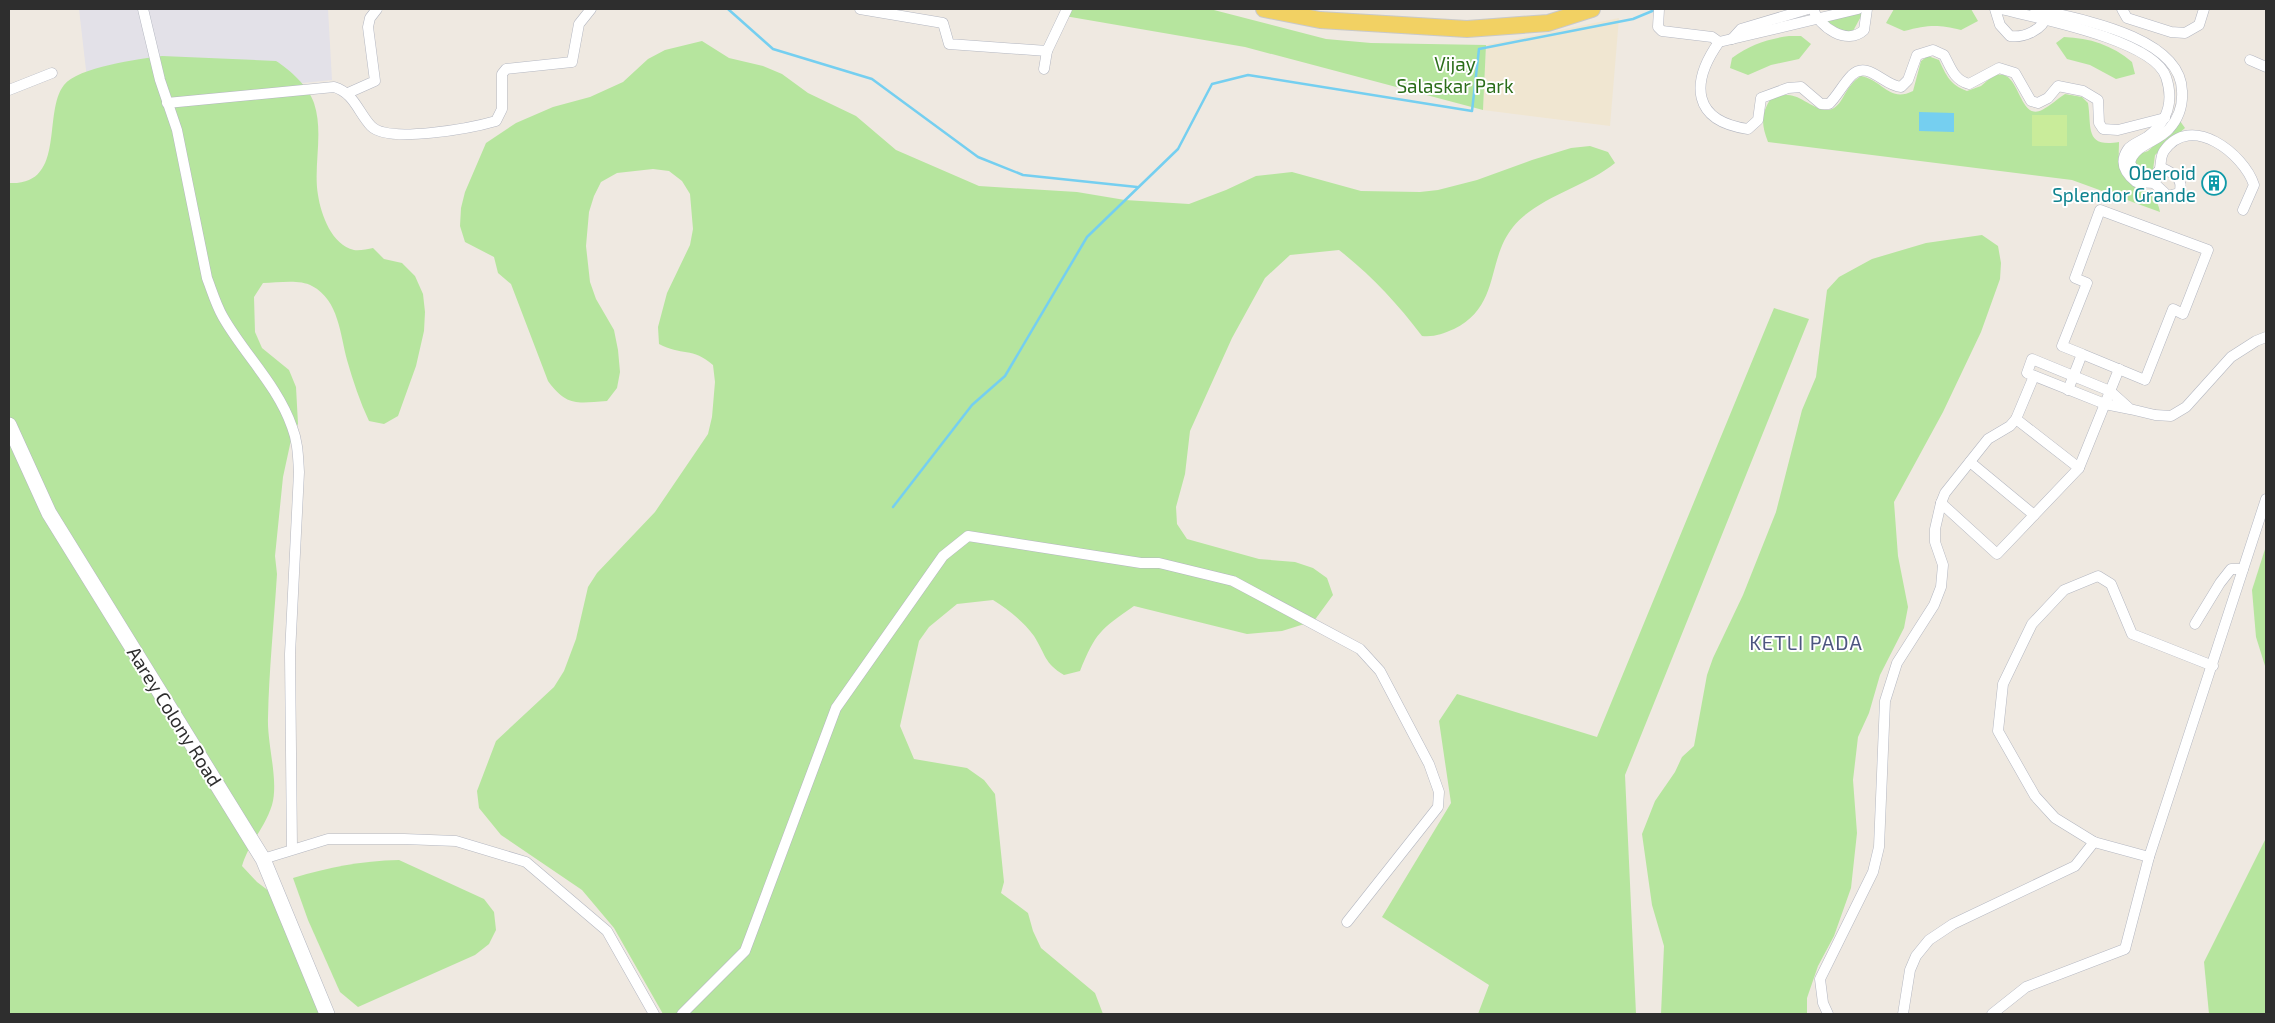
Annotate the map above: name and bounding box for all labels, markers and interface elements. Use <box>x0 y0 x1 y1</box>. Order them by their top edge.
park label: Vijay Salaskar Park <box>1396 52 1514 97</box>
place label: Oberoid Splendor Grande <box>2052 161 2196 206</box>
building icon: Oberoid Splendor Grande <box>2201 170 2227 196</box>
district label: KETLI PADA <box>1749 630 1863 654</box>
street label: Aarey Colony Road <box>123 642 227 790</box>

